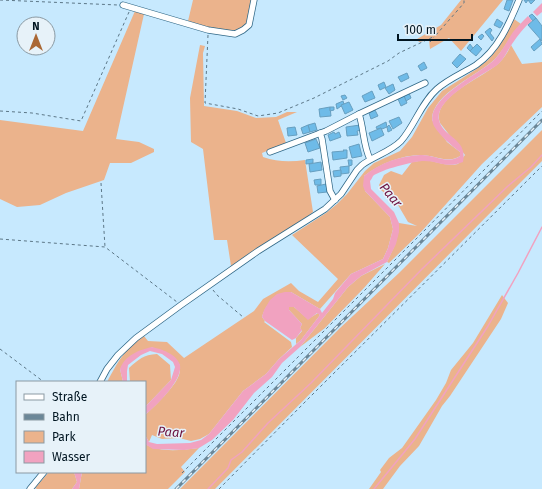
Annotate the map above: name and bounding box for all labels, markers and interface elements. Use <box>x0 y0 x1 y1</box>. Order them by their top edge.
north arrow <box>16 16 56 56</box>
scale bar <box>398 16 472 42</box>
text: N <box>32 20 40 33</box>
text: 100 m <box>404 23 436 37</box>
water label: Paar <box>377 180 406 211</box>
legend <box>16 381 146 473</box>
text: Straße <box>52 390 87 404</box>
text: Bahn <box>52 410 80 424</box>
water label: Paar <box>157 424 186 440</box>
text: Park <box>52 430 76 444</box>
text: Wasser <box>52 450 91 464</box>

